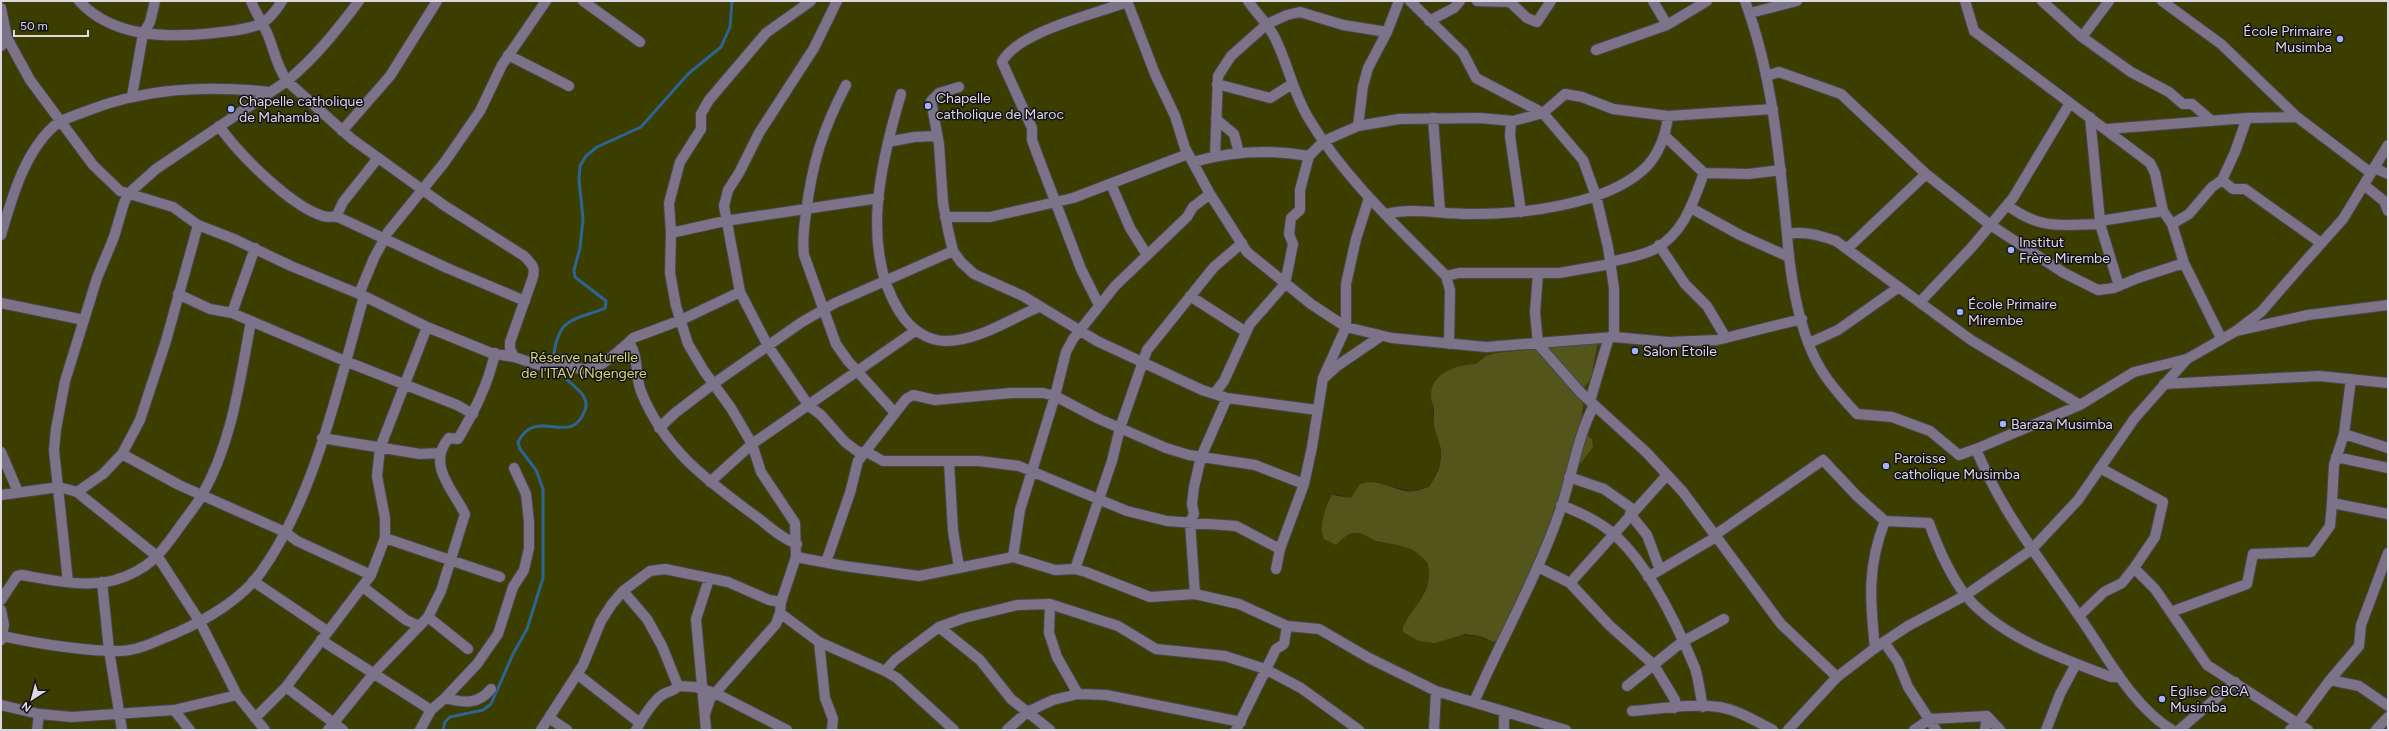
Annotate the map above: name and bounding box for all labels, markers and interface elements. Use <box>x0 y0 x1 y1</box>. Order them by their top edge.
scale bar <box>14 12 88 38</box>
text: 50 m <box>20 19 48 33</box>
place label: École Primaire Musimba <box>2243 23 2332 56</box>
marker: École Primaire Musimba <box>2335 34 2345 44</box>
place label: Chapelle catholique de Maroc <box>936 90 1064 123</box>
place label: Chapelle catholique de Mahamba <box>239 93 363 126</box>
marker: Chapelle catholique de Maroc <box>923 101 933 111</box>
marker: Chapelle catholique de Mahamba <box>226 104 236 114</box>
place label: Institut Frère Mirembe <box>2019 234 2110 267</box>
marker: Institut Frère Mirembe <box>2006 245 2016 255</box>
place label: École Primaire Mirembe <box>1968 296 2057 329</box>
marker: École Primaire Mirembe <box>1955 307 1965 317</box>
place label: Salon Etoile <box>1643 343 1717 360</box>
marker: Salon Etoile <box>1630 346 1640 356</box>
park label: Réserve naturelle de l'ITAV (Ngengere <box>521 349 647 382</box>
place label: Baraza Musimba <box>2011 416 2113 433</box>
marker: Baraza Musimba <box>1998 419 2008 429</box>
place label: Paroisse catholique Musimba <box>1894 450 2020 483</box>
marker: Paroisse catholique Musimba <box>1881 461 1891 471</box>
north arrow <box>12 679 52 719</box>
place label: Eglise CBCA Musimba <box>2170 683 2249 716</box>
marker: Eglise CBCA Musimba <box>2157 694 2167 704</box>
text: N <box>19 699 34 714</box>

